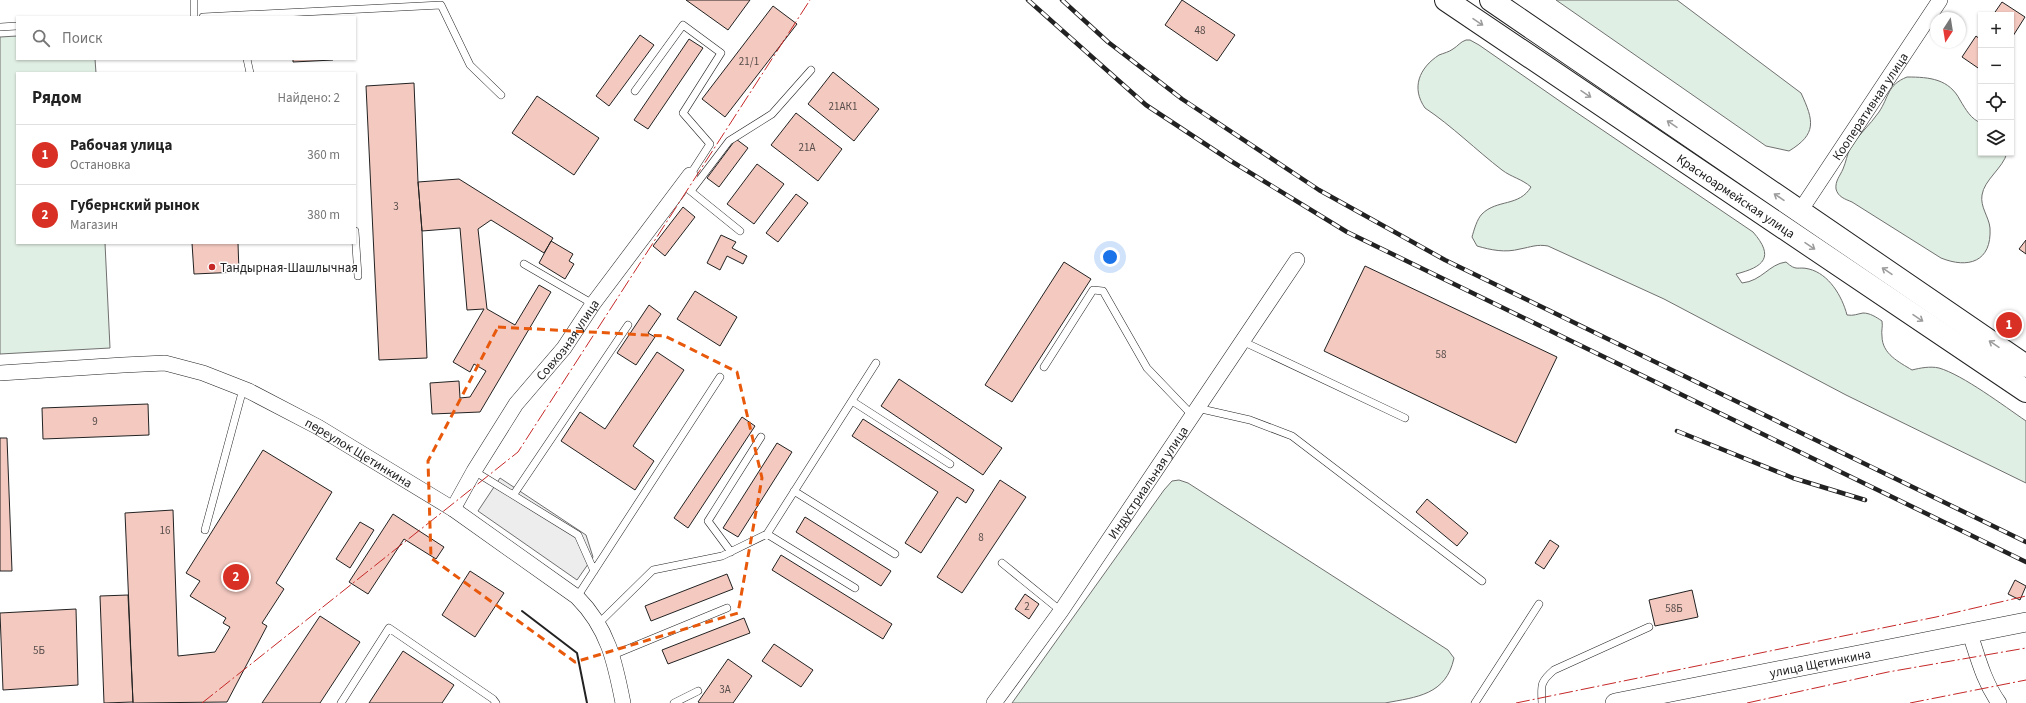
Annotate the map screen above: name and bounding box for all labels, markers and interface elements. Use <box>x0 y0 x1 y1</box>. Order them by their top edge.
north arrow <box>1930 12 1966 48</box>
map controls <box>1978 12 2014 156</box>
button: + <box>1978 12 2014 48</box>
search box <box>16 16 356 60</box>
one-way arrow <box>1473 18 1484 26</box>
house number: 48 <box>1195 23 1206 38</box>
icon: search <box>30 27 52 49</box>
text: Поиск <box>62 28 103 49</box>
button: − <box>1978 48 2014 84</box>
street label: Кооперативная улица <box>1828 49 1913 164</box>
house number: 21/1 <box>739 54 759 69</box>
button: locate <box>1978 84 2014 120</box>
text: Рядом <box>32 86 82 110</box>
text: Найдено: 2 <box>278 89 340 107</box>
one-way arrow <box>1580 91 1592 99</box>
house number: 21АК1 <box>829 99 857 114</box>
one-way arrow <box>1667 120 1678 128</box>
button: layers <box>1978 120 2014 156</box>
text: Рабочая улица <box>70 135 172 156</box>
house number: 21А <box>799 140 815 155</box>
text: 1 <box>42 146 48 164</box>
text: 360 m <box>307 146 340 164</box>
street label: Красноармейская улица <box>1673 150 1798 243</box>
text: Остановка <box>70 156 131 174</box>
one-way arrow <box>1774 193 1785 201</box>
text: Губернский рынок <box>70 195 199 216</box>
house number: 3 <box>393 199 399 214</box>
text: 2 <box>42 206 48 224</box>
text: 380 m <box>307 206 340 224</box>
text: Магазин <box>70 216 118 234</box>
one-way arrow <box>1804 242 1816 250</box>
your location <box>1100 247 1120 267</box>
place label: Тандырная-Шашлычная <box>220 259 358 277</box>
marker: Тандырная-Шашлычная <box>207 262 217 272</box>
one-way arrow <box>1881 267 1892 275</box>
street label: Совхозная улица <box>532 296 604 385</box>
pin: 1 <box>1996 310 2022 340</box>
one-way arrow <box>1912 314 1923 322</box>
one-way arrow <box>1989 340 2000 348</box>
house number: 58 <box>1436 347 1447 362</box>
house number: 9 <box>92 414 98 429</box>
street label: переулок Щетинкина <box>302 414 416 492</box>
street label: Индустриальная улица <box>1104 423 1193 543</box>
house number: 16 <box>160 523 171 538</box>
house number: 8 <box>978 530 984 545</box>
pin: 2 <box>223 562 249 592</box>
house number: 2 <box>1024 599 1030 614</box>
house number: 58Б <box>1665 601 1683 616</box>
house number: 5Б <box>33 643 45 658</box>
street label: улица Щетинкина <box>1768 645 1872 682</box>
house number: 3А <box>719 682 731 697</box>

